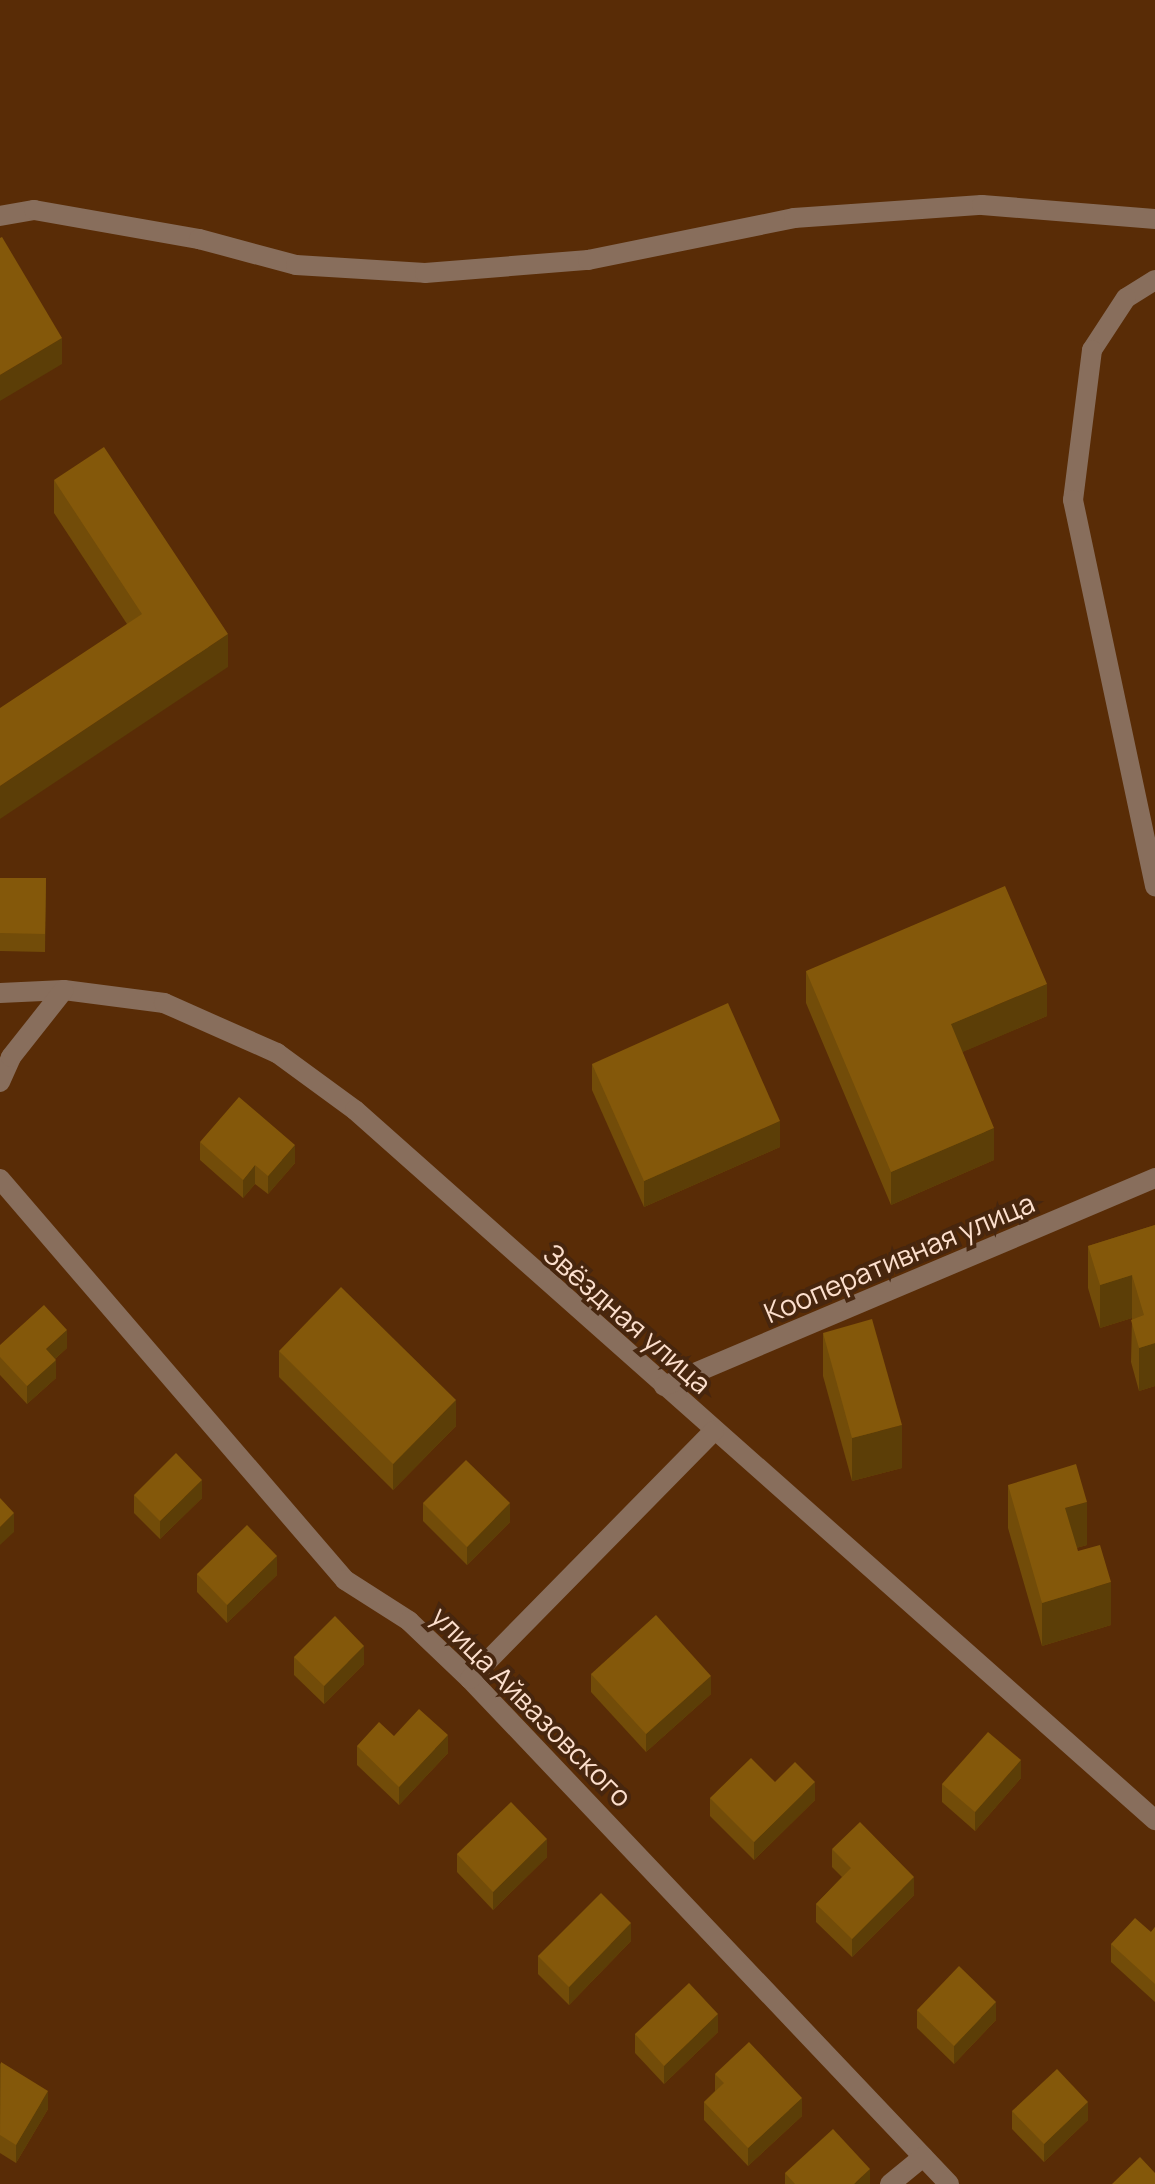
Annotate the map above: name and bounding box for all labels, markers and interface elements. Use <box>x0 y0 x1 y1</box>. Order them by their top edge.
street label: Кооперативная улица <box>759 1185 1039 1329</box>
street label: Звёздная улица <box>537 1236 719 1400</box>
street label: улица Айвазовского <box>425 1599 639 1813</box>

